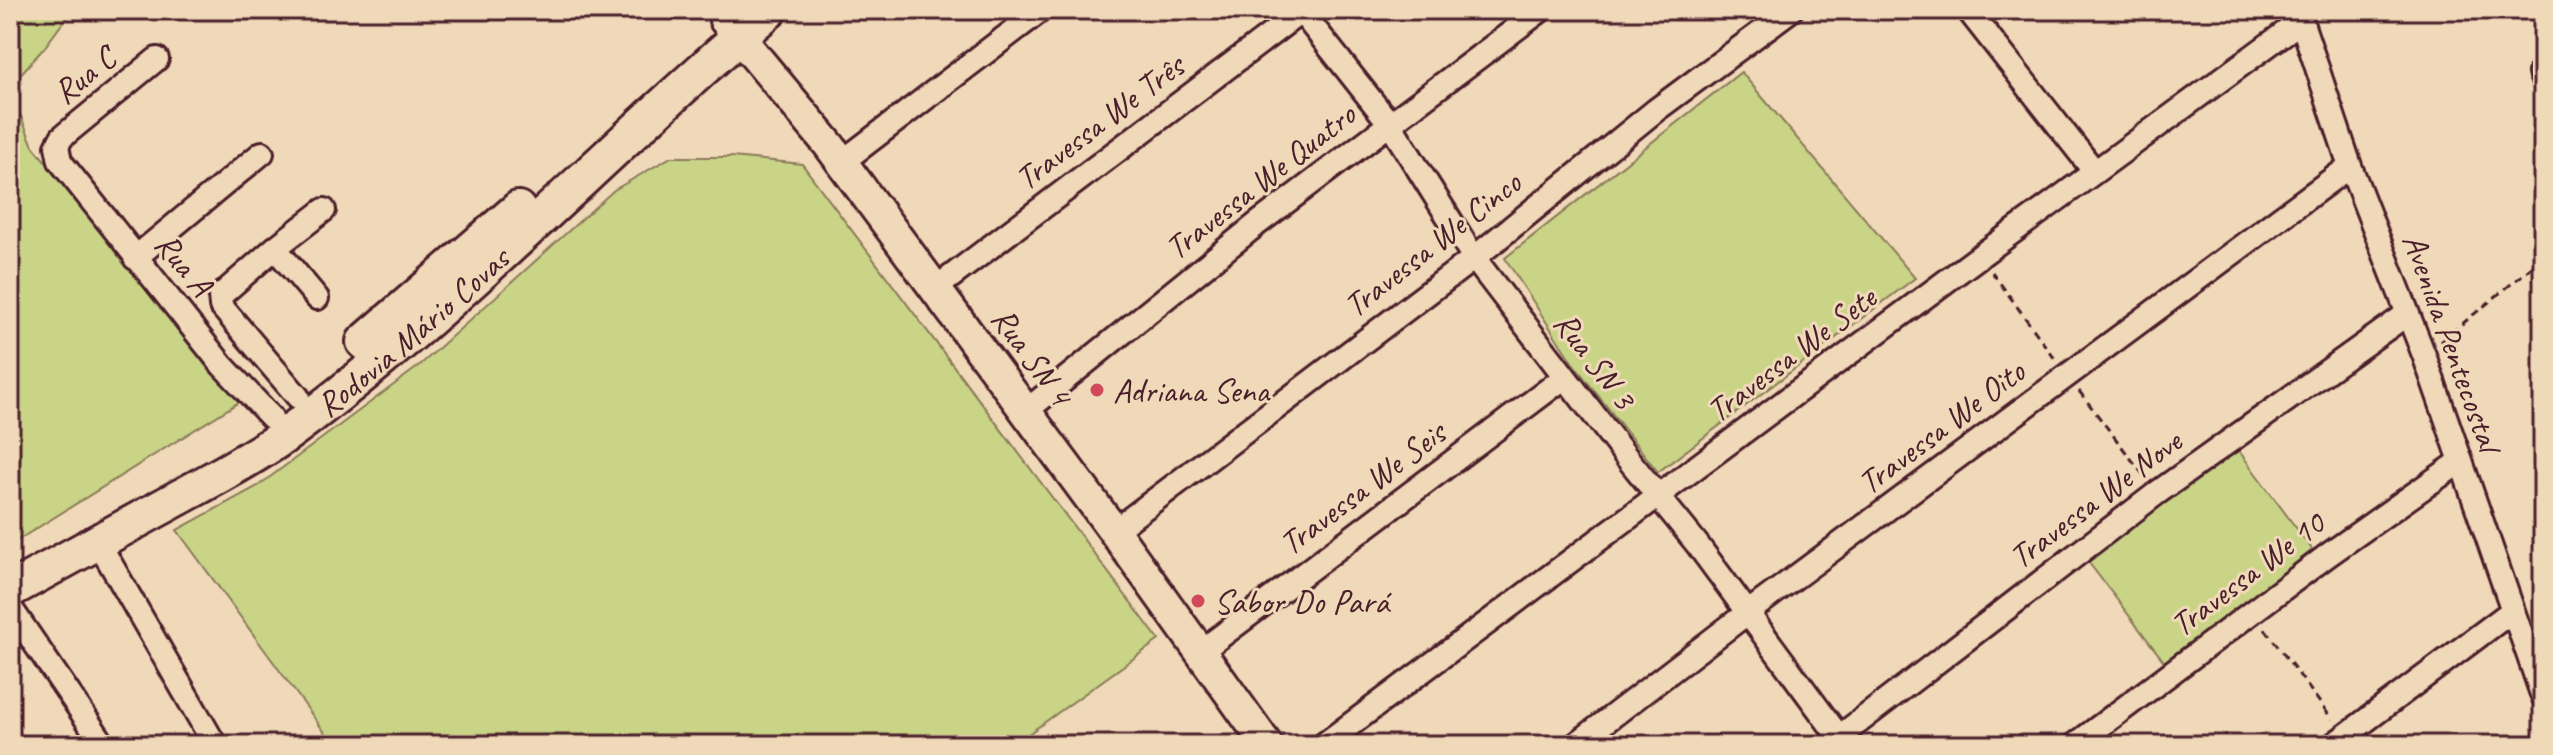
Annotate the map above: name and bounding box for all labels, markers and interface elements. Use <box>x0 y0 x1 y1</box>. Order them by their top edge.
street label: Rua C <box>44 34 128 113</box>
street label: Travessa We Três <box>1006 43 1195 199</box>
street label: Travessa We Quatro <box>1156 92 1366 269</box>
street label: Travessa We Cinco <box>1335 160 1531 327</box>
street label: Rua A <box>146 224 224 306</box>
street label: Avenida Pentecostal <box>2393 227 2513 462</box>
street label: Rodovia Mário Covas <box>307 235 520 426</box>
street label: Travessa We Sete <box>1698 275 1886 432</box>
street label: Rua SN 4 <box>982 299 1084 416</box>
street label: Rua SN 3 <box>1545 303 1647 419</box>
street label: Travessa We Oito <box>1849 349 2035 504</box>
place label: Adriana Sena <box>1113 369 1271 412</box>
marker: Adriana Sena <box>1088 381 1106 399</box>
street label: Travessa We Seis <box>1270 409 1456 564</box>
street label: Travessa We Nove <box>2000 419 2191 578</box>
street label: Travessa We 10 <box>2161 500 2335 646</box>
place label: Sabor Do Pará <box>1214 580 1392 623</box>
marker: Sabor Do Pará <box>1189 592 1207 610</box>

